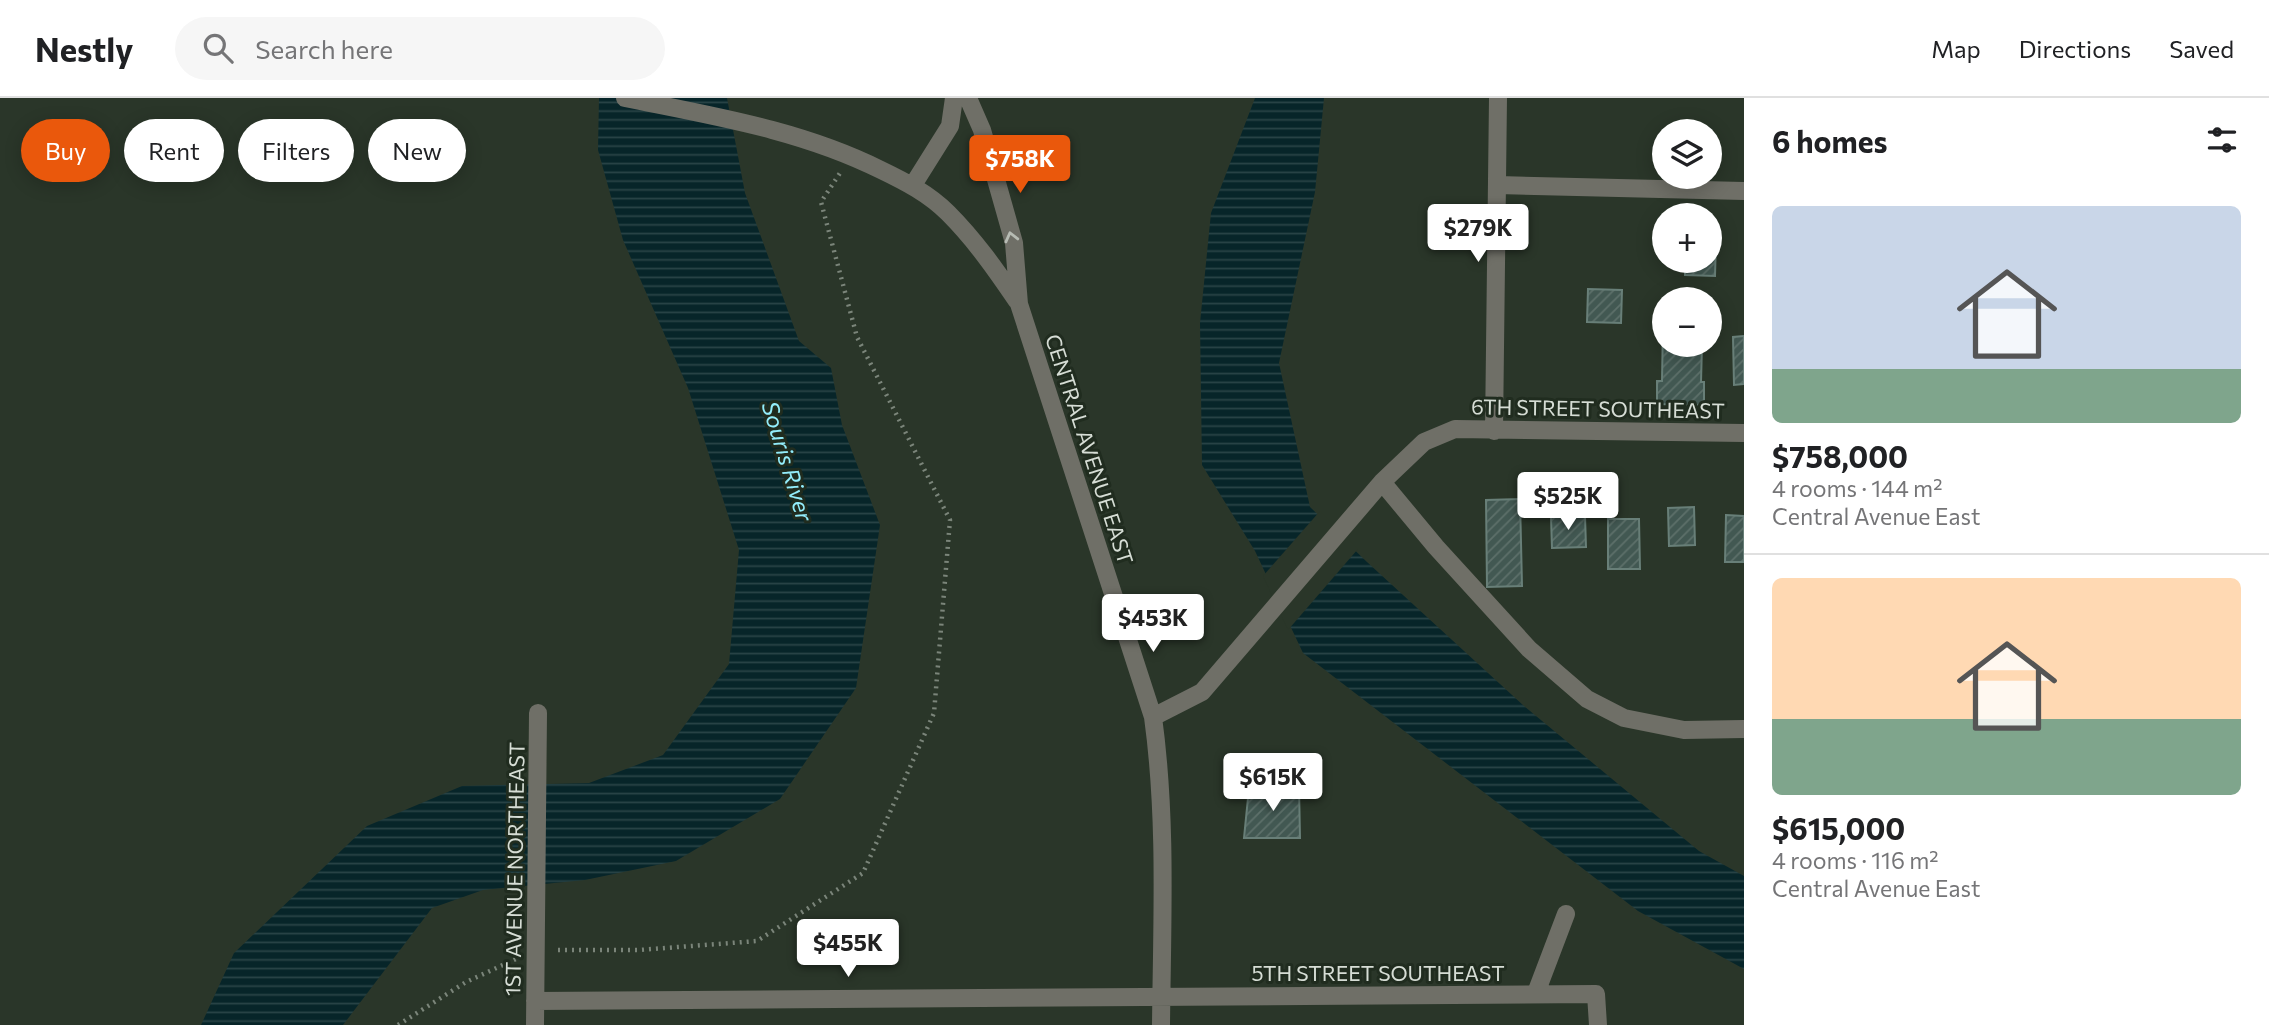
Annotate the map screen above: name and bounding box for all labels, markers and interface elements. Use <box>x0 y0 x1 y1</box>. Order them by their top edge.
search box <box>175 17 665 80</box>
text: Nestly <box>35 28 133 69</box>
icon: search <box>199 29 237 67</box>
text: Search here <box>255 33 393 64</box>
text: Map <box>1931 34 1981 63</box>
text: Directions <box>2019 34 2131 63</box>
text: Saved <box>2169 34 2234 63</box>
chip: Buy <box>21 119 110 182</box>
chip: Rent <box>124 119 224 182</box>
chip: Filters <box>238 119 354 182</box>
chip: New <box>368 119 466 182</box>
map controls <box>1652 119 1722 357</box>
button: layers <box>1652 119 1722 189</box>
icon: filters <box>2203 121 2241 159</box>
text: 6 homes <box>1772 122 1887 159</box>
pin: $758K <box>971 136 1069 195</box>
text: $758K <box>985 144 1055 172</box>
button: + <box>1652 203 1722 273</box>
pin: $279K <box>1429 204 1527 264</box>
text: $279K <box>1444 213 1512 241</box>
one-way arrow <box>1005 231 1019 243</box>
icon: home <box>1944 251 2070 377</box>
button: − <box>1652 287 1722 357</box>
street label: CENTRAL AVENUE EAST <box>1041 331 1139 567</box>
street label: 6TH STREET SOUTHEAST <box>1471 393 1725 423</box>
water label: Souris River <box>756 397 820 525</box>
text: $758,000 <box>1772 437 1908 474</box>
pin: $525K <box>1519 472 1617 532</box>
text: 4 rooms · 144 m² <box>1772 474 1942 502</box>
text: $525K <box>1533 481 1603 509</box>
text: Central Avenue East <box>1772 502 1980 530</box>
pin: $453K <box>1104 594 1202 654</box>
text: $453K <box>1118 603 1188 631</box>
icon: home <box>1944 623 2070 749</box>
street label: 1ST AVENUE NORTHEAST <box>499 742 529 996</box>
pin: $615K <box>1224 754 1322 813</box>
text: $615K <box>1239 762 1307 790</box>
text: $615,000 <box>1772 809 1905 846</box>
text: 4 rooms · 116 m² <box>1772 846 1939 874</box>
text: Central Avenue East <box>1772 874 1980 902</box>
pin: $455K <box>799 920 897 979</box>
text: $455K <box>813 928 883 956</box>
street label: 5TH STREET SOUTHEAST <box>1251 960 1505 985</box>

